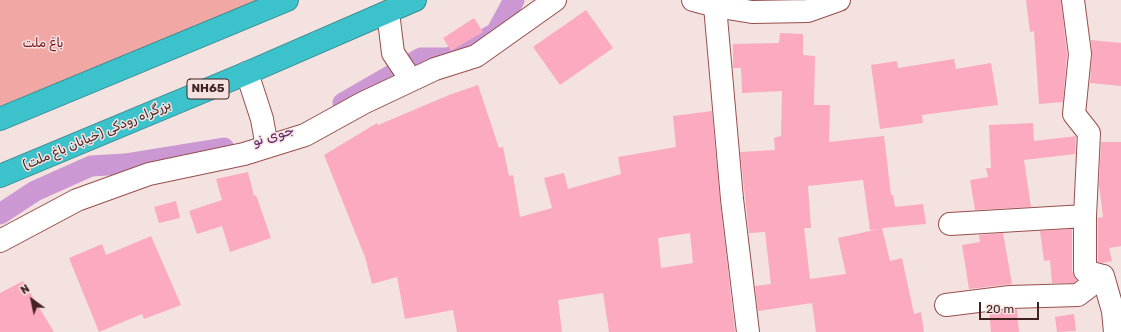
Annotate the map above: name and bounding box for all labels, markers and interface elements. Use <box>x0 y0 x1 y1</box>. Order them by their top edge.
park label: باغ ملت <box>22 35 64 51</box>
road number: NH65 <box>187 79 229 99</box>
street label: بزرگراه رودکی (خیابان باغ ملت) <box>21 97 173 173</box>
water label: جوی نو <box>250 122 296 150</box>
north arrow <box>12 280 52 320</box>
text: N <box>18 282 32 297</box>
scale bar <box>981 294 1041 320</box>
text: 20 m <box>986 302 1014 316</box>

